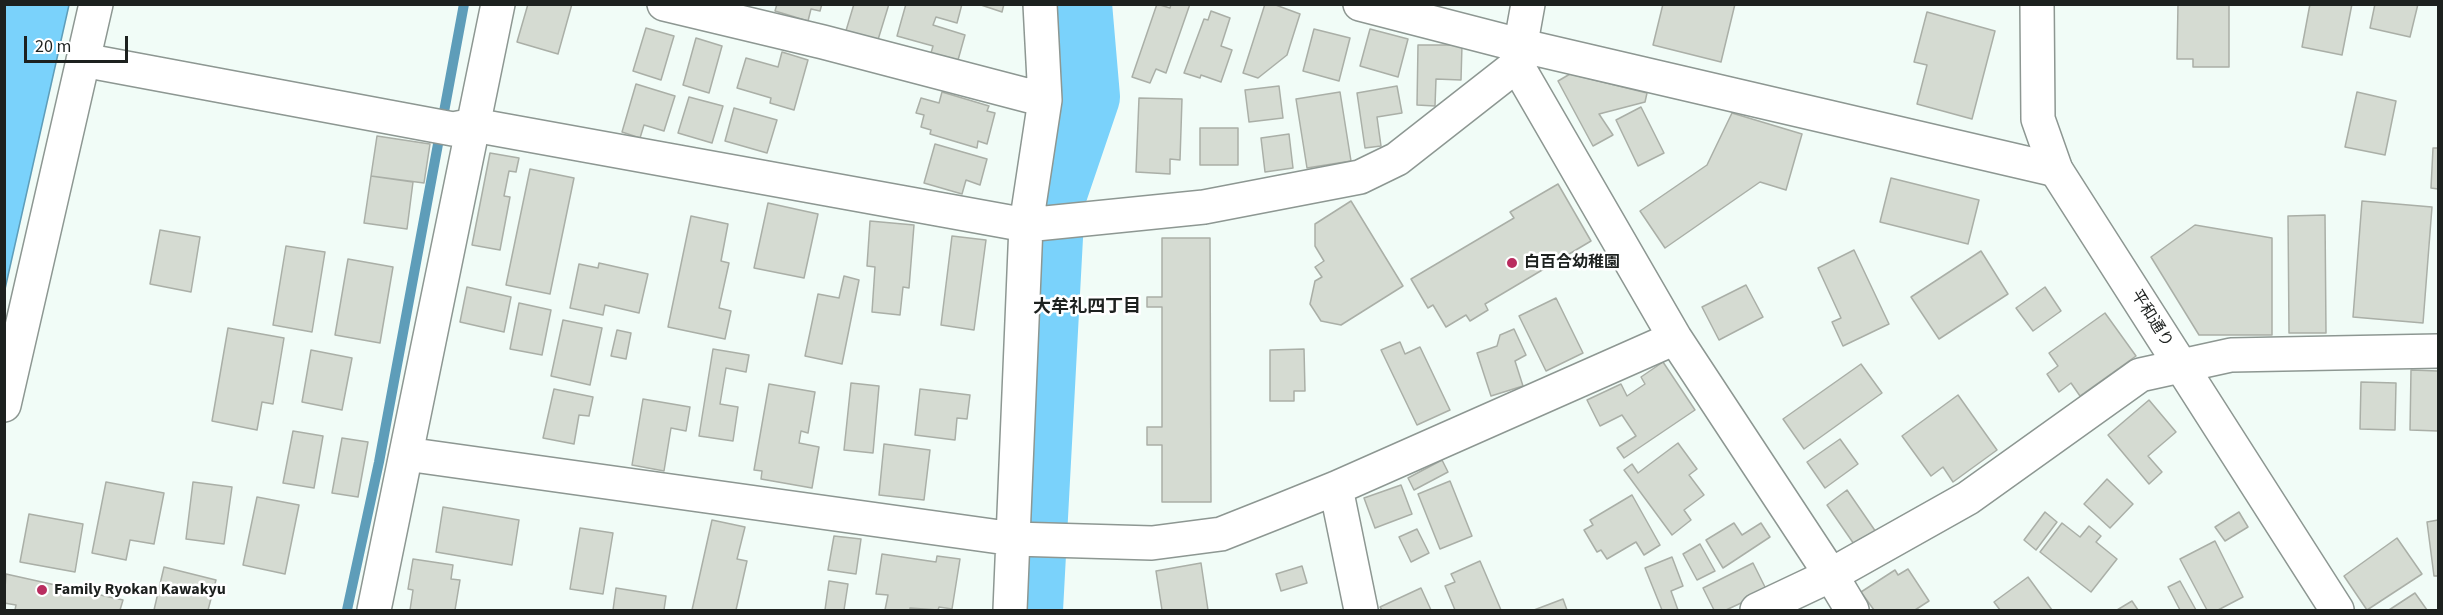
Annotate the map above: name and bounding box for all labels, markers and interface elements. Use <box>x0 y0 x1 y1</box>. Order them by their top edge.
scale bar <box>27 24 130 62</box>
text: 20 m <box>35 34 71 59</box>
place label: 白百合幼稚園 <box>1524 253 1620 273</box>
marker: 白百合幼稚園 <box>1505 256 1519 270</box>
street label: 平和通り <box>2126 287 2176 351</box>
district label: 大牟礼四丁目 <box>1033 297 1141 319</box>
place label: Family Ryokan Kawakyu <box>54 580 226 600</box>
marker: Family Ryokan Kawakyu <box>35 583 49 597</box>

